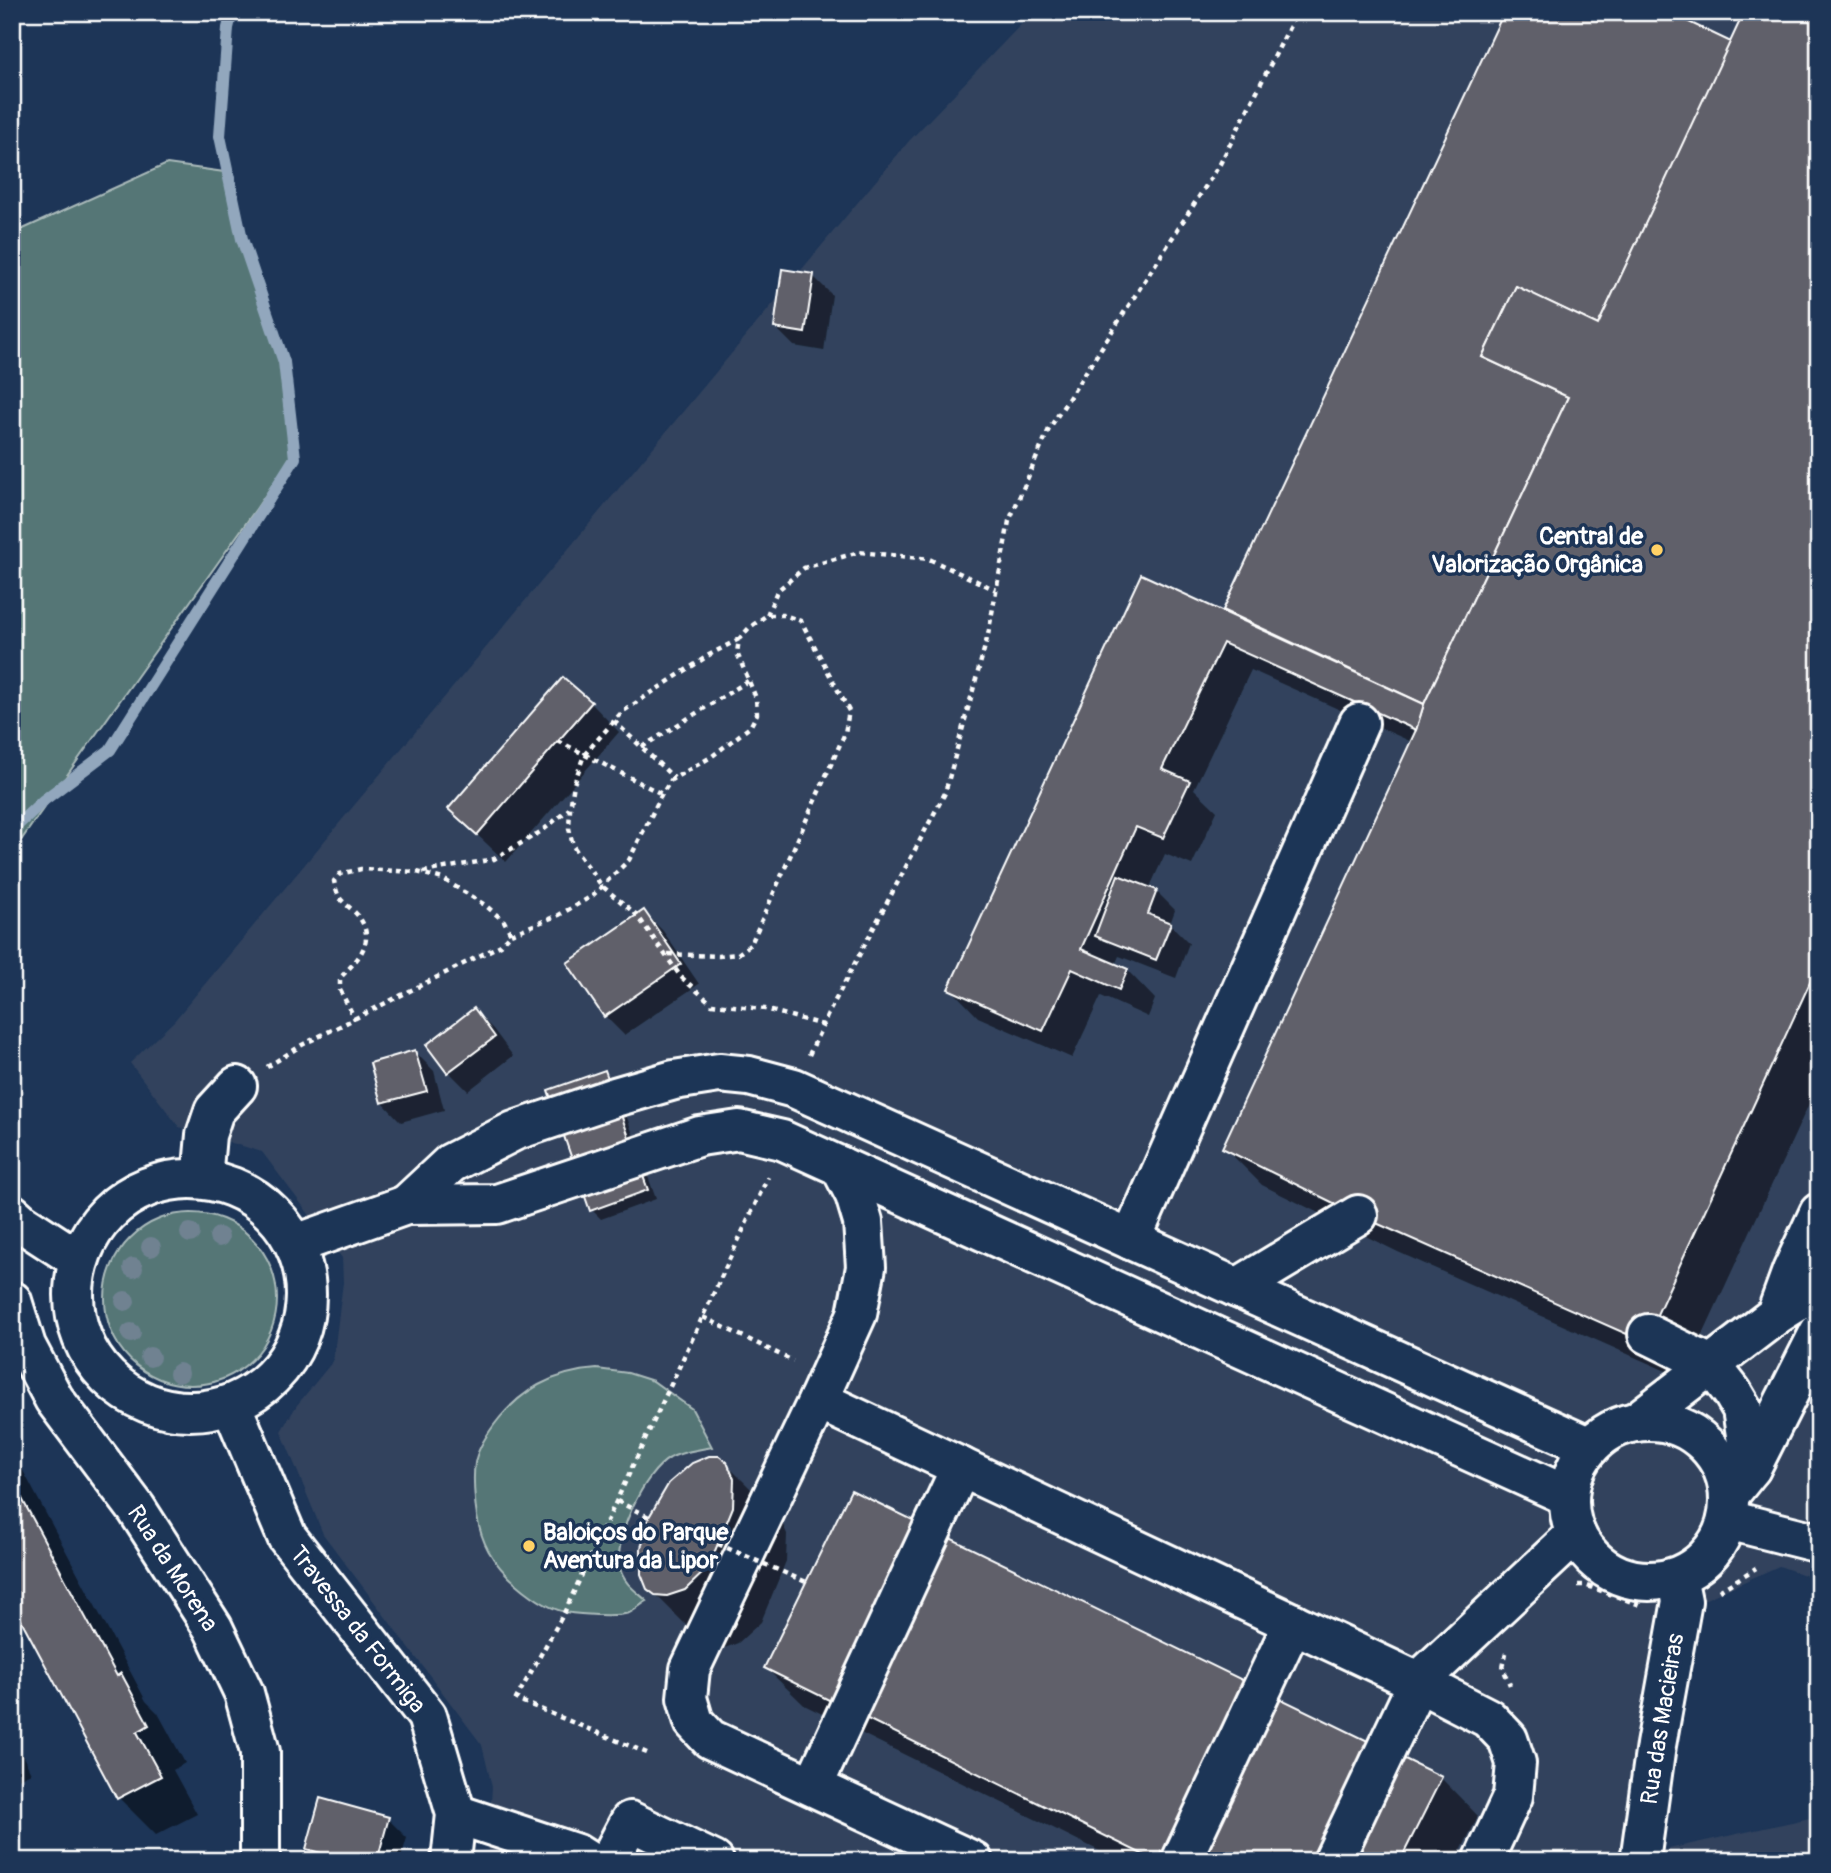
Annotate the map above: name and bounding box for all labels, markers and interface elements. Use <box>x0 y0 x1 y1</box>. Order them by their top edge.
place label: Central de Valorização Orgânica <box>1431 522 1644 579</box>
marker: Central de Valorização Orgânica <box>1649 542 1665 558</box>
street label: Rua da Morena <box>121 1500 224 1637</box>
place label: Baloiços do Parque Aventura da Lipor <box>543 1518 730 1575</box>
marker: Baloiços do Parque Aventura da Lipor <box>521 1538 537 1554</box>
street label: Travessa da Formiga <box>283 1540 432 1719</box>
street label: Rua das Macieiras <box>1635 1631 1690 1807</box>

